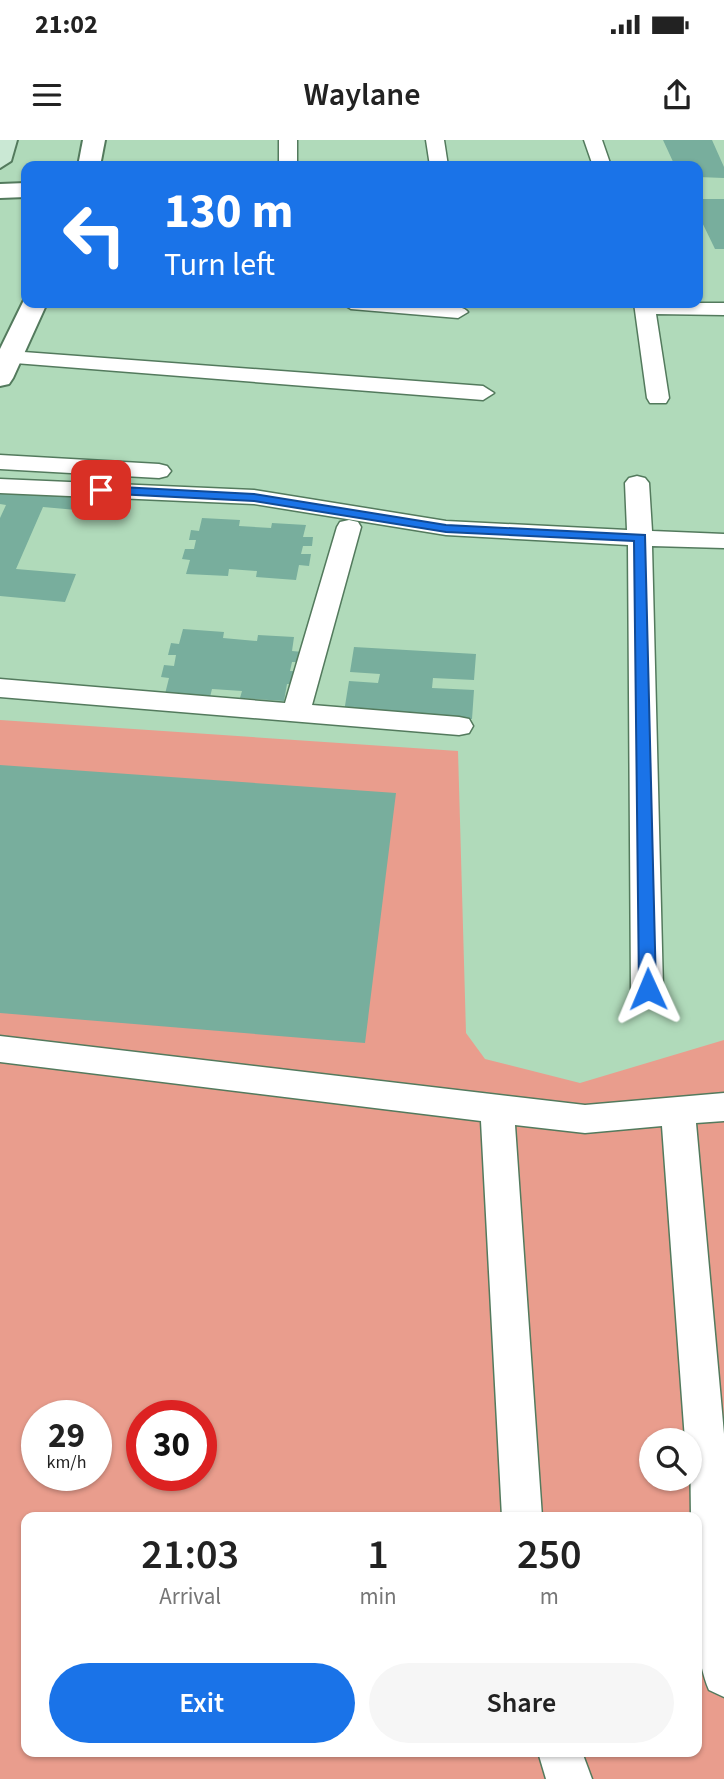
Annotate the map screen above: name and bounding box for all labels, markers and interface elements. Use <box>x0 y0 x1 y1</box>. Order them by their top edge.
text: 21:02 <box>35 6 98 43</box>
text: Waylane <box>304 72 420 118</box>
icon: menu <box>28 76 66 114</box>
icon: share <box>658 76 696 114</box>
text: 130 m <box>164 177 293 247</box>
icon: left <box>49 189 140 280</box>
text: Turn left <box>164 242 275 288</box>
pin <box>71 460 131 520</box>
icon: arrive <box>82 471 120 509</box>
position arrow <box>611 952 685 1026</box>
speed limit sign: 30 <box>126 1400 217 1491</box>
text: 29 <box>48 1411 85 1461</box>
map controls <box>639 1428 702 1491</box>
button: search <box>639 1428 702 1491</box>
text: km/h <box>47 1450 86 1475</box>
text: 21:03 <box>141 1525 239 1585</box>
text: 1 <box>367 1525 389 1585</box>
text: 250 <box>517 1525 582 1585</box>
text: Arrival <box>159 1580 221 1613</box>
text: min <box>359 1580 397 1613</box>
text: m <box>540 1580 559 1613</box>
button: Exit <box>49 1663 355 1743</box>
button: Share <box>369 1663 674 1743</box>

